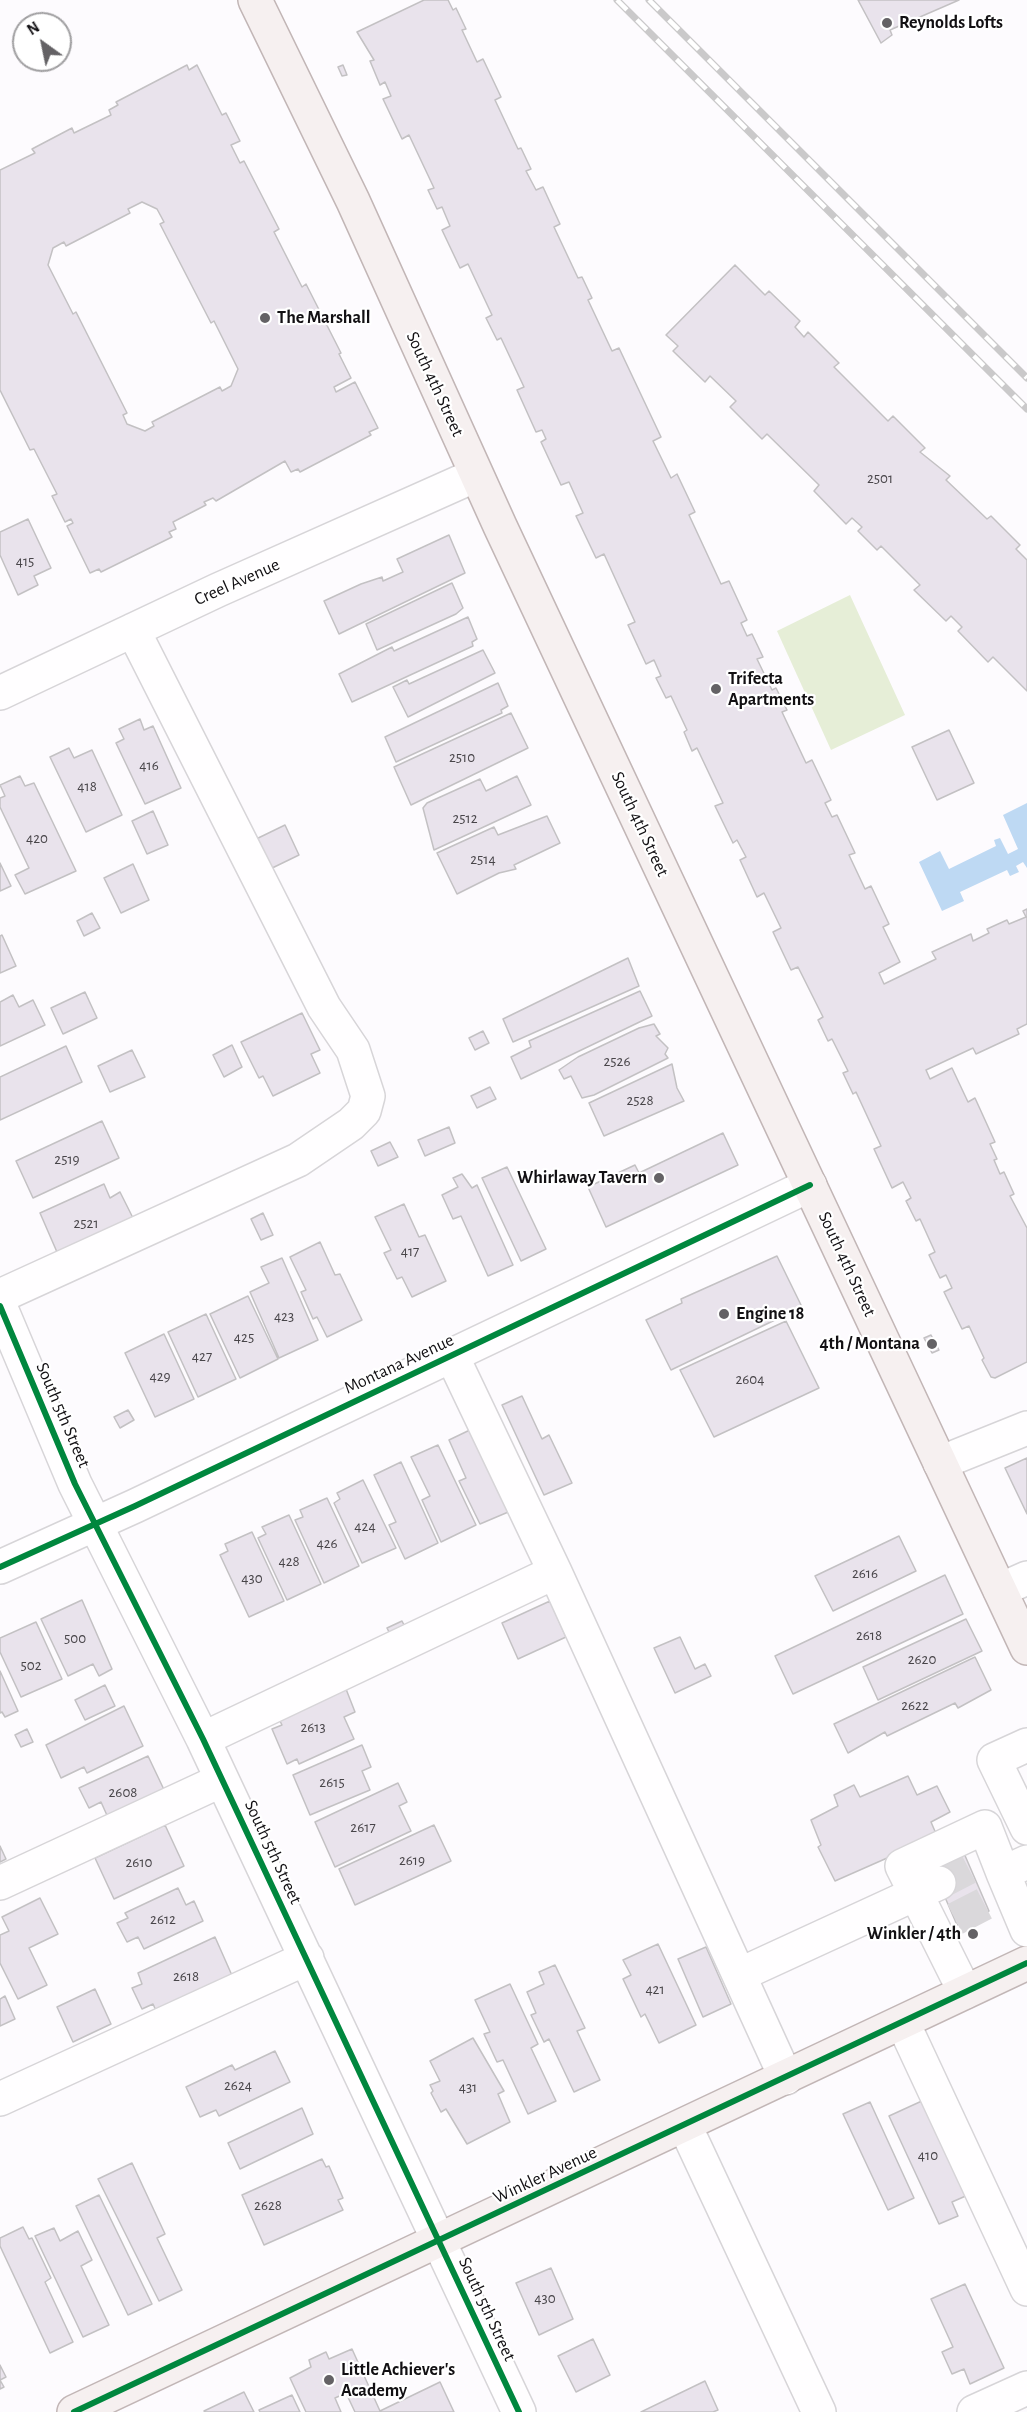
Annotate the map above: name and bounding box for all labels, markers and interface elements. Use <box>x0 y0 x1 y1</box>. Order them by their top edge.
north arrow <box>12 12 72 72</box>
place label: Reynolds Lofts <box>899 12 1003 34</box>
marker: Reynolds Lofts <box>880 16 894 30</box>
text: N <box>24 19 42 38</box>
place label: The Marshall <box>277 307 371 329</box>
marker: The Marshall <box>258 311 272 325</box>
street label: South 4th Street <box>401 328 469 440</box>
house number: 2501 <box>867 469 893 487</box>
house number: 415 <box>16 552 34 570</box>
street label: Creel Avenue <box>191 554 283 610</box>
place label: Trifecta Apartments <box>728 668 814 710</box>
marker: Trifecta Apartments <box>709 682 723 696</box>
house number: 2510 <box>449 748 475 766</box>
house number: 416 <box>139 756 159 774</box>
street label: South 4th Street <box>606 768 674 880</box>
house number: 418 <box>77 777 97 795</box>
house number: 2512 <box>452 809 478 827</box>
house number: 420 <box>26 829 48 847</box>
house number: 2514 <box>470 850 496 868</box>
house number: 2526 <box>604 1052 630 1070</box>
house number: 2528 <box>626 1091 654 1109</box>
house number: 2519 <box>54 1150 80 1168</box>
place label: Whirlaway Tavern <box>517 1167 647 1189</box>
marker: Whirlaway Tavern <box>652 1171 666 1185</box>
street label: South 4th Street <box>813 1208 881 1320</box>
house number: 2521 <box>73 1214 99 1232</box>
house number: 417 <box>401 1242 419 1260</box>
place label: Engine 18 <box>736 1303 804 1325</box>
house number: 423 <box>274 1307 294 1325</box>
marker: Engine 18 <box>717 1307 731 1321</box>
house number: 425 <box>234 1328 254 1346</box>
street label: Montana Avenue <box>341 1329 457 1399</box>
place label: 4th / Montana <box>820 1333 920 1355</box>
marker: 4th / Montana <box>925 1337 939 1351</box>
house number: 427 <box>192 1347 212 1365</box>
street label: South 5th Street <box>31 1359 95 1471</box>
house number: 429 <box>149 1367 171 1385</box>
house number: 2604 <box>735 1370 765 1388</box>
house number: 424 <box>354 1517 376 1535</box>
house number: 426 <box>316 1534 338 1552</box>
house number: 428 <box>278 1552 300 1570</box>
house number: 2616 <box>852 1564 878 1582</box>
house number: 430 <box>241 1569 263 1587</box>
house number: 2618 <box>856 1626 882 1644</box>
house number: 500 <box>64 1629 86 1647</box>
house number: 2620 <box>908 1650 936 1668</box>
house number: 502 <box>20 1656 42 1674</box>
house number: 2622 <box>901 1696 929 1714</box>
house number: 2613 <box>300 1718 326 1736</box>
house number: 2615 <box>319 1773 345 1791</box>
house number: 2608 <box>109 1783 137 1801</box>
street label: South 5th Street <box>240 1797 306 1907</box>
house number: 2617 <box>350 1818 376 1836</box>
house number: 2619 <box>399 1851 425 1869</box>
house number: 2610 <box>126 1853 152 1871</box>
house number: 2612 <box>150 1910 176 1928</box>
place label: Winkler / 4th <box>867 1923 961 1945</box>
marker: Winkler / 4th <box>966 1927 980 1941</box>
house number: 2618 <box>173 1967 199 1985</box>
house number: 421 <box>645 1980 665 1998</box>
house number: 2624 <box>224 2076 252 2094</box>
house number: 431 <box>459 2078 477 2096</box>
street label: Winkler Avenue <box>490 2142 600 2208</box>
house number: 410 <box>918 2146 938 2164</box>
house number: 2628 <box>254 2196 282 2214</box>
street label: South 5th Street <box>454 2254 520 2364</box>
house number: 430 <box>534 2289 556 2307</box>
place label: Little Achiever's Academy <box>341 2359 455 2402</box>
marker: Little Achiever's Academy <box>322 2373 336 2387</box>

